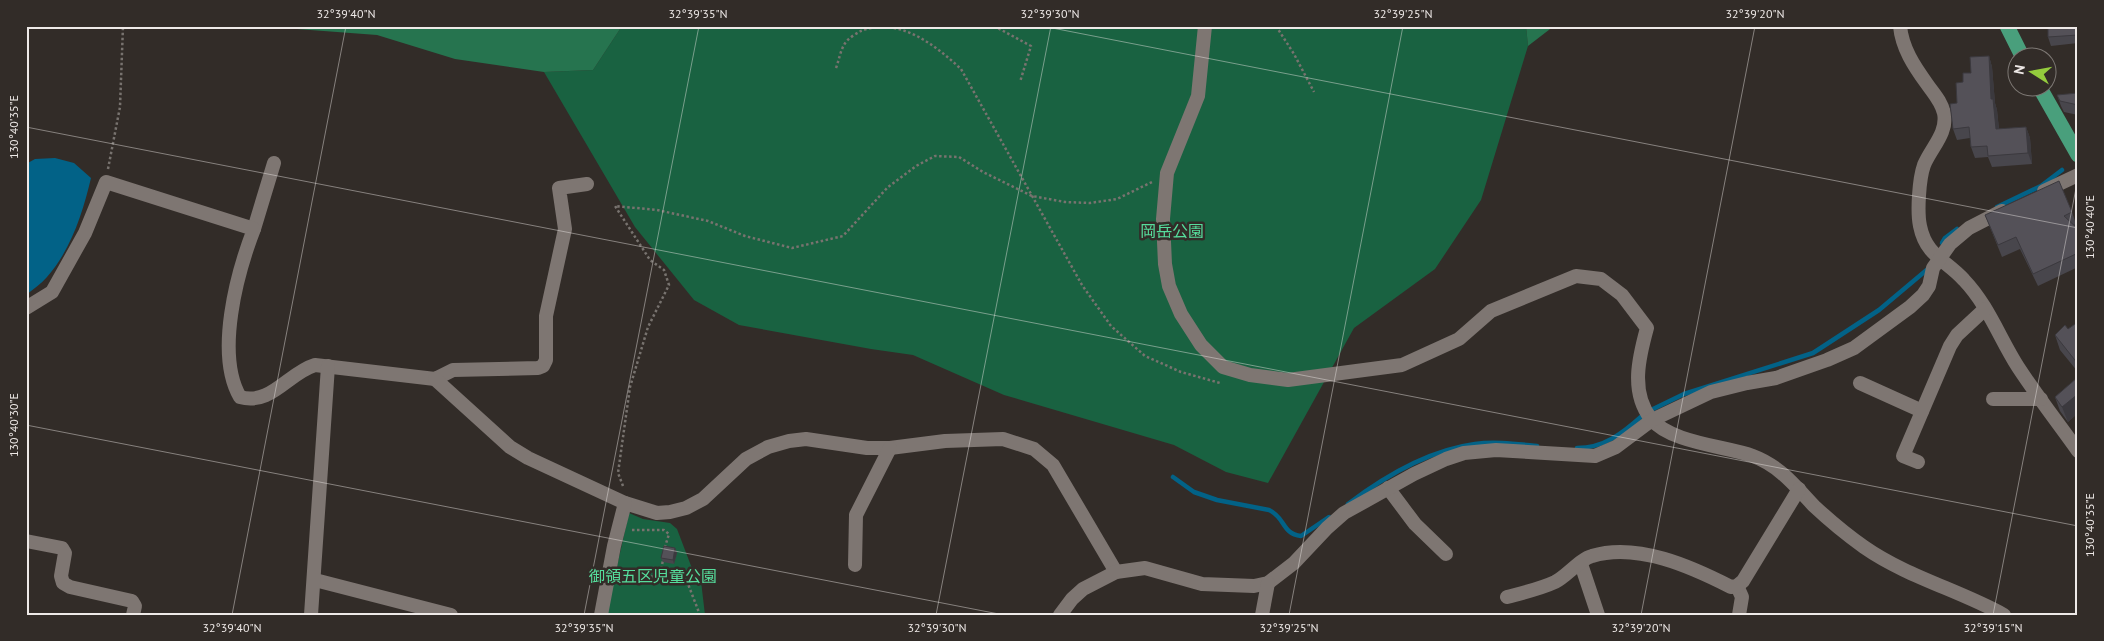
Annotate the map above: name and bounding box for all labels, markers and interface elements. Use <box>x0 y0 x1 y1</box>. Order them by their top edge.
text: 32°39'40"N <box>316 6 376 21</box>
text: 32°39'35"N <box>668 6 728 21</box>
text: 32°39'30"N <box>1020 6 1080 21</box>
text: 32°39'25"N <box>1373 6 1433 21</box>
text: 32°39'20"N <box>1725 6 1785 21</box>
north arrow <box>2006 48 2056 98</box>
text: N <box>2010 63 2029 76</box>
text: 130°40'35"E <box>6 95 21 159</box>
text: 130°40'40"E <box>2082 195 2097 259</box>
park label: 岡岳公園 <box>1140 221 1204 241</box>
text: 130°40'30"E <box>6 393 21 457</box>
text: 130°40'35"E <box>2082 493 2097 557</box>
park label: 御領五区児童公園 <box>589 566 717 586</box>
text: 32°39'40"N <box>202 620 262 635</box>
text: 32°39'35"N <box>554 620 614 635</box>
text: 32°39'30"N <box>907 620 967 635</box>
text: 32°39'25"N <box>1259 620 1319 635</box>
text: 32°39'20"N <box>1611 620 1671 635</box>
text: 32°39'15"N <box>1963 620 2023 635</box>

